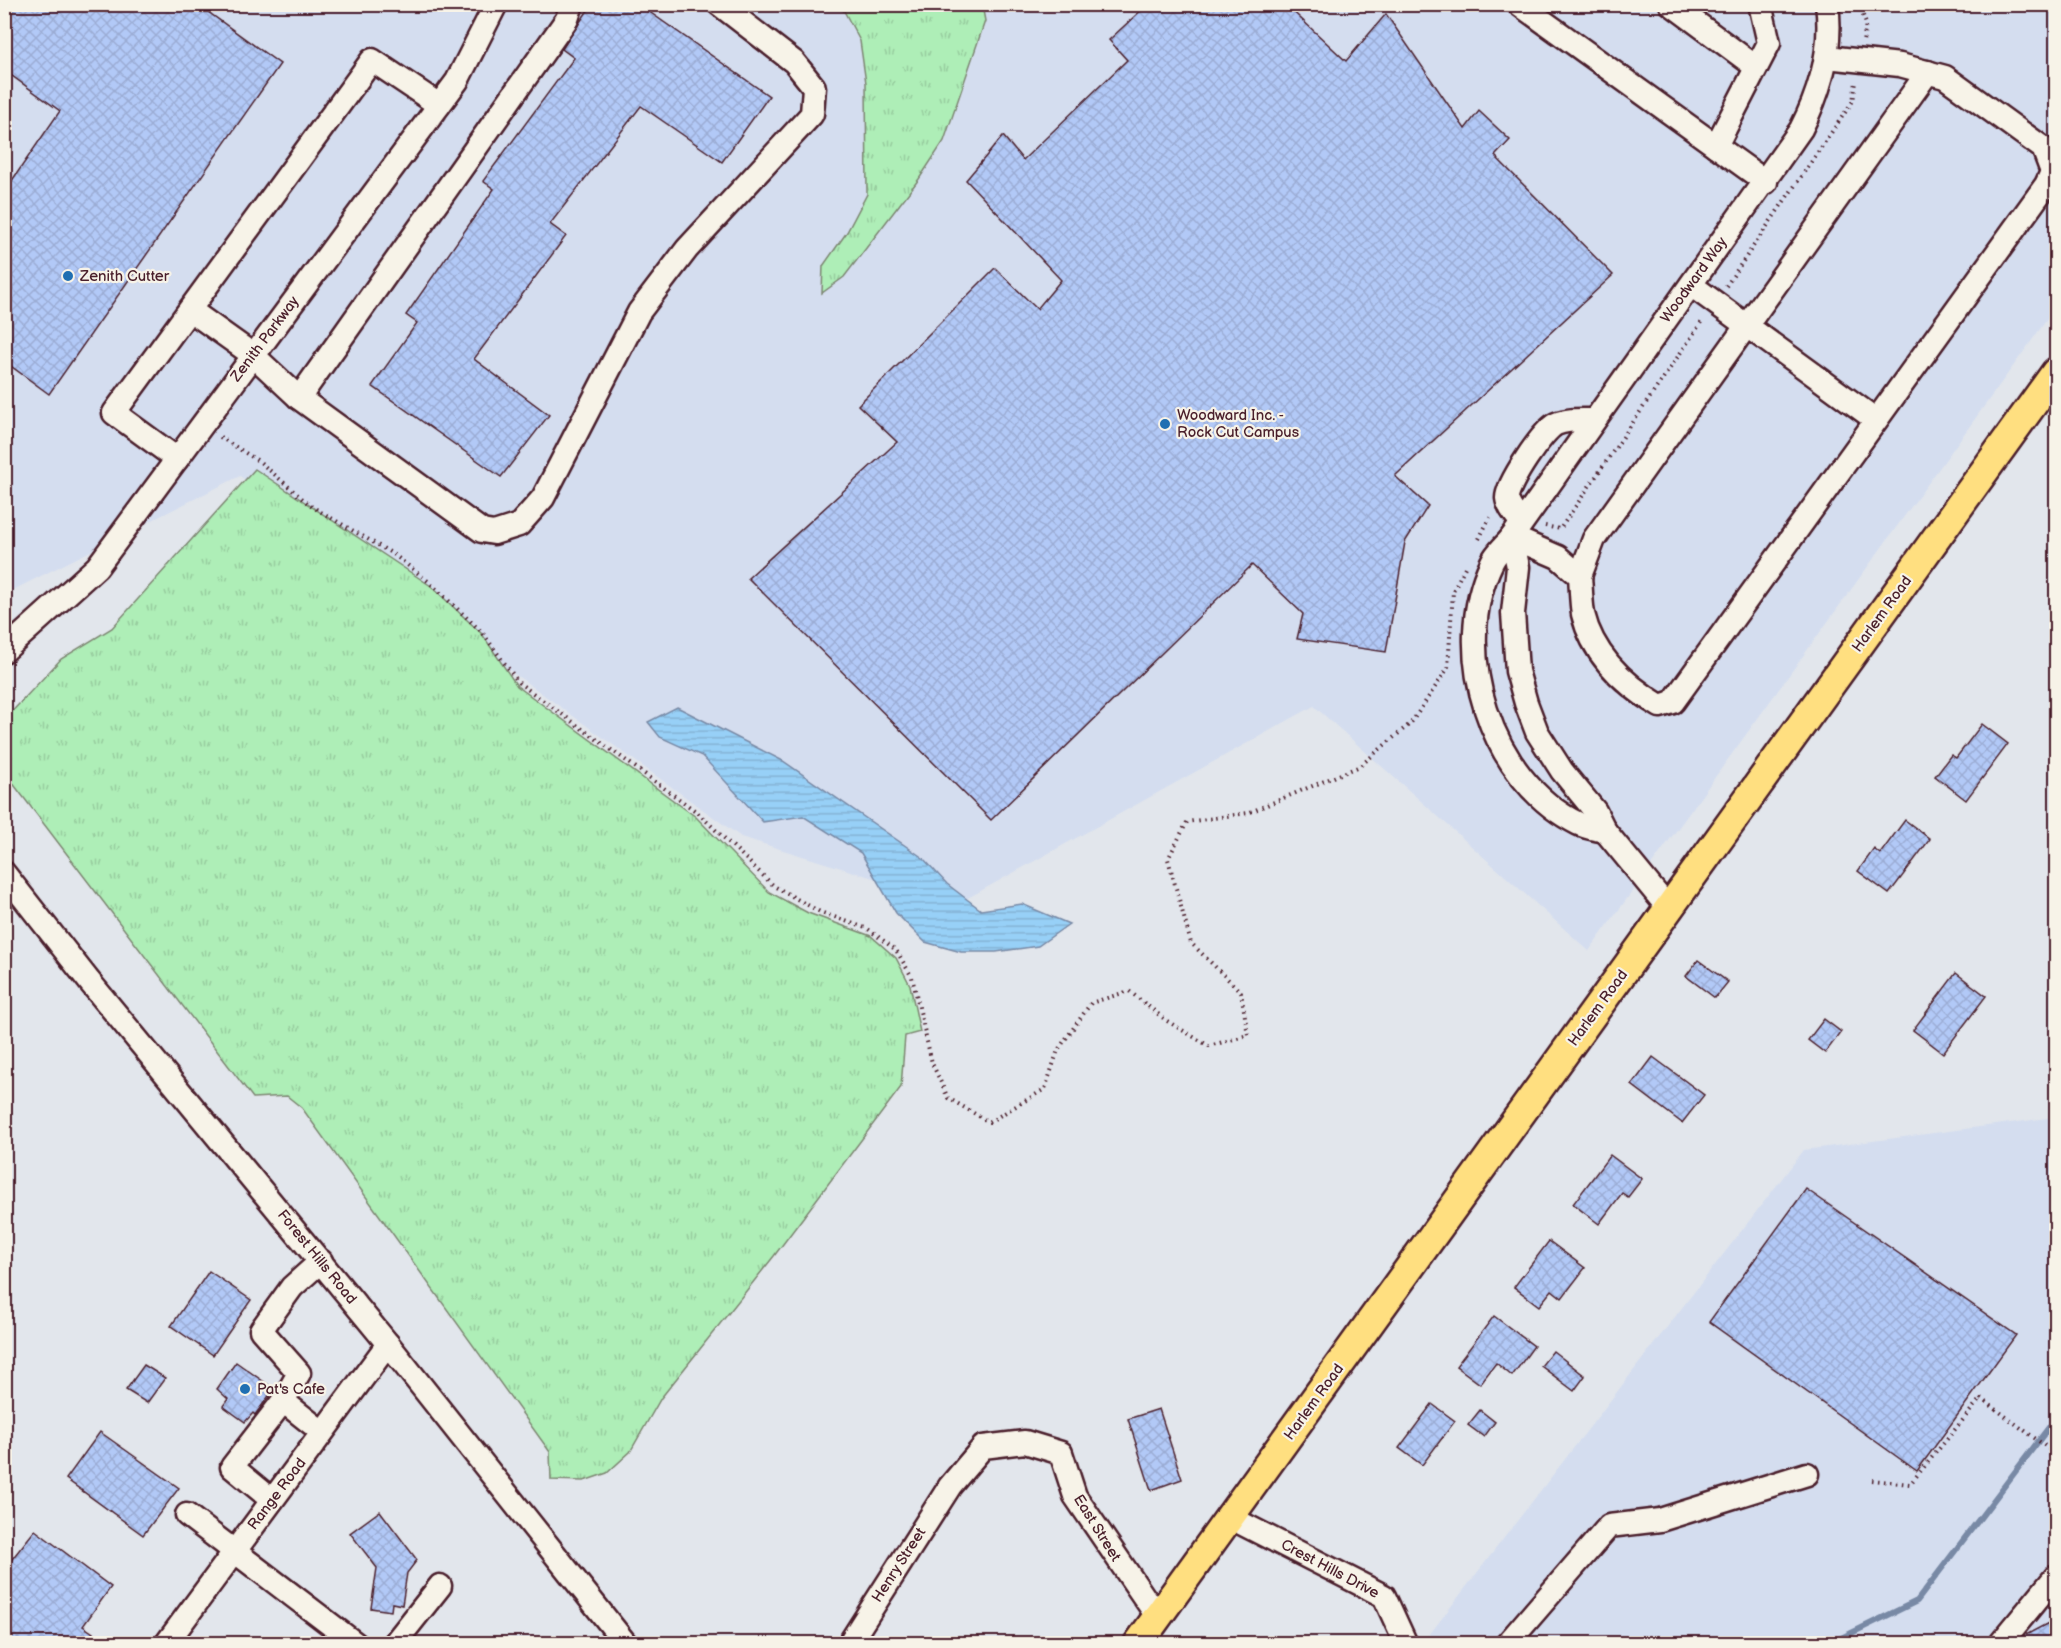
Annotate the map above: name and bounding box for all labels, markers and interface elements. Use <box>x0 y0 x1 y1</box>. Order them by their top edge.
street label: Woodward Way <box>1656 233 1732 327</box>
place label: Zenith Cutter <box>79 267 170 286</box>
marker: Zenith Cutter <box>61 269 75 283</box>
street label: Zenith Parkway <box>226 292 304 386</box>
place label: Woodward Inc. - Rock Cut Campus <box>1177 406 1300 442</box>
marker: Woodward Inc. - Rock Cut Campus <box>1158 417 1172 431</box>
street label: Harlem Road <box>1848 572 1916 656</box>
street label: Harlem Road <box>1564 966 1632 1050</box>
street label: Forest Hills Road <box>273 1206 361 1308</box>
street label: Harlem Road <box>1280 1360 1348 1444</box>
place label: Pat's Cafe <box>257 1380 325 1399</box>
marker: Pat's Cafe <box>238 1382 252 1396</box>
street label: Range Road <box>244 1454 310 1534</box>
street label: East Street <box>1069 1491 1125 1565</box>
street label: Henry Street <box>868 1524 930 1606</box>
street label: Crest Hills Drive <box>1278 1535 1383 1603</box>

